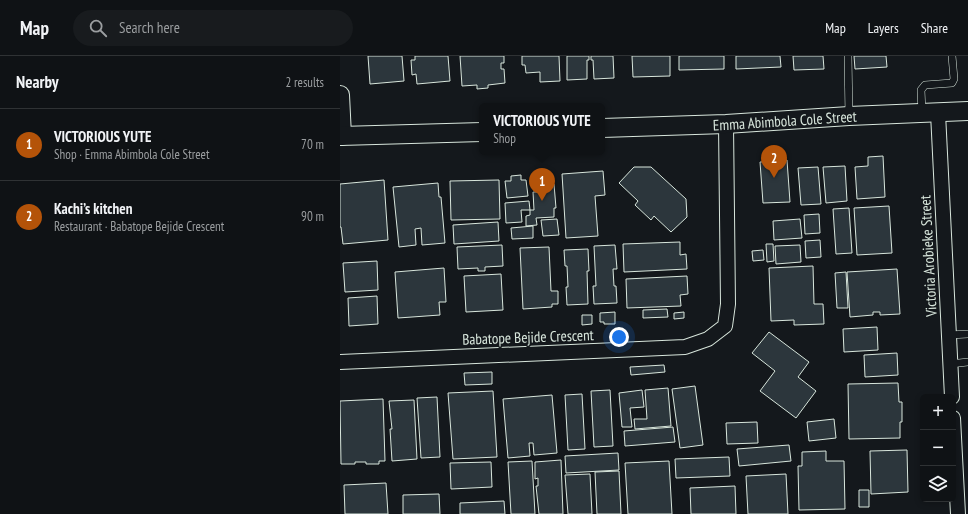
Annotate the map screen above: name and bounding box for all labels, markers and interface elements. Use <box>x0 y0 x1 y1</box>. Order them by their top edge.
search box <box>73 10 353 46</box>
text: Map <box>20 16 49 40</box>
icon: search <box>87 17 109 39</box>
text: Search here <box>119 18 180 37</box>
text: Map <box>825 19 846 37</box>
text: Layers <box>868 19 899 37</box>
text: Share <box>921 19 948 37</box>
text: Nearby <box>16 71 59 93</box>
text: 2 results <box>285 74 324 91</box>
popup <box>479 103 605 155</box>
street label: Emma Abimbola Cole Street <box>713 106 857 134</box>
text: VICTORIOUS YUTE <box>493 111 591 130</box>
text: VICTORIOUS YUTE <box>54 127 152 146</box>
text: Shop <box>493 130 516 147</box>
text: 1 <box>26 136 32 153</box>
text: 70 m <box>301 136 324 153</box>
pin: 2 <box>761 145 787 178</box>
text: Shop · Emma Abimbola Cole Street <box>54 146 210 163</box>
pin: 1 <box>529 168 555 201</box>
street label: Victoria Arobieke Street <box>915 195 941 318</box>
text: Kachi’s kitchen <box>54 199 132 218</box>
text: 2 <box>26 208 32 225</box>
text: 90 m <box>301 208 324 225</box>
text: Restaurant · Babatope Bejide Crescent <box>54 218 224 235</box>
street label: Babatope Bejide Crescent <box>462 325 594 349</box>
your location <box>609 327 629 347</box>
map controls <box>920 394 956 502</box>
button: + <box>920 394 956 430</box>
button: − <box>920 430 956 466</box>
button: layers <box>920 466 956 502</box>

